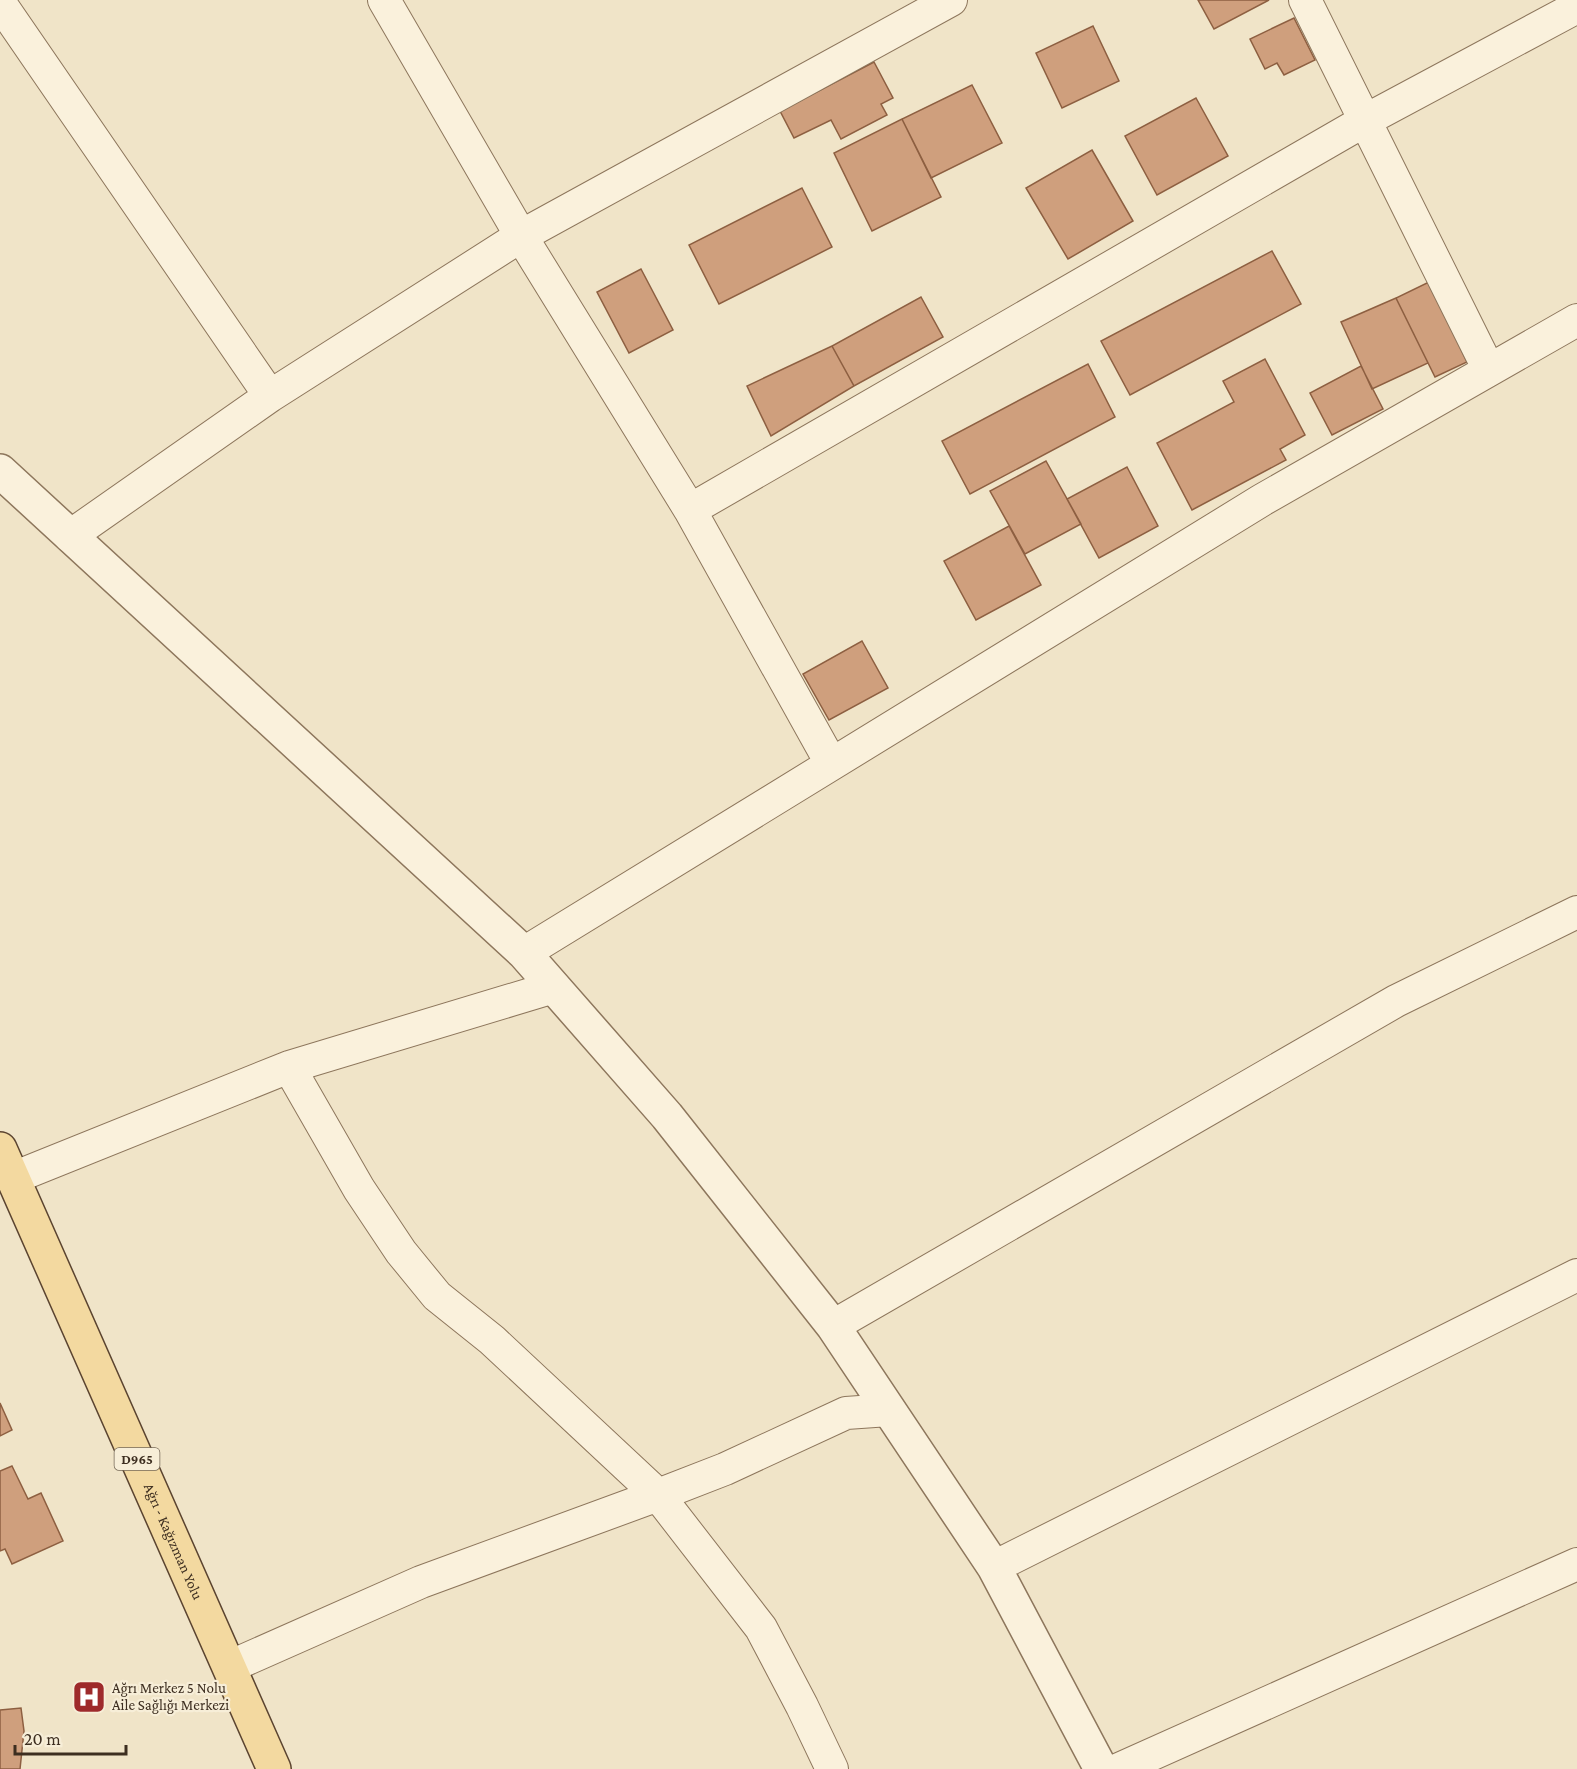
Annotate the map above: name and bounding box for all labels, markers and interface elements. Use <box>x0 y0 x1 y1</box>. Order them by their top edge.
road number: D965 <box>114 1448 160 1470</box>
street label: Ağrı - Kağızman Yolu <box>141 1481 206 1602</box>
hospital icon: Ağrı Merkez 5 Nolu Aile Sağlığı Merkezi <box>71 1679 107 1715</box>
place label: Ağrı Merkez 5 Nolu Aile Sağlığı Merkezi <box>112 1680 229 1714</box>
scale bar <box>15 1718 126 1756</box>
text: 20 m <box>24 1729 61 1749</box>

